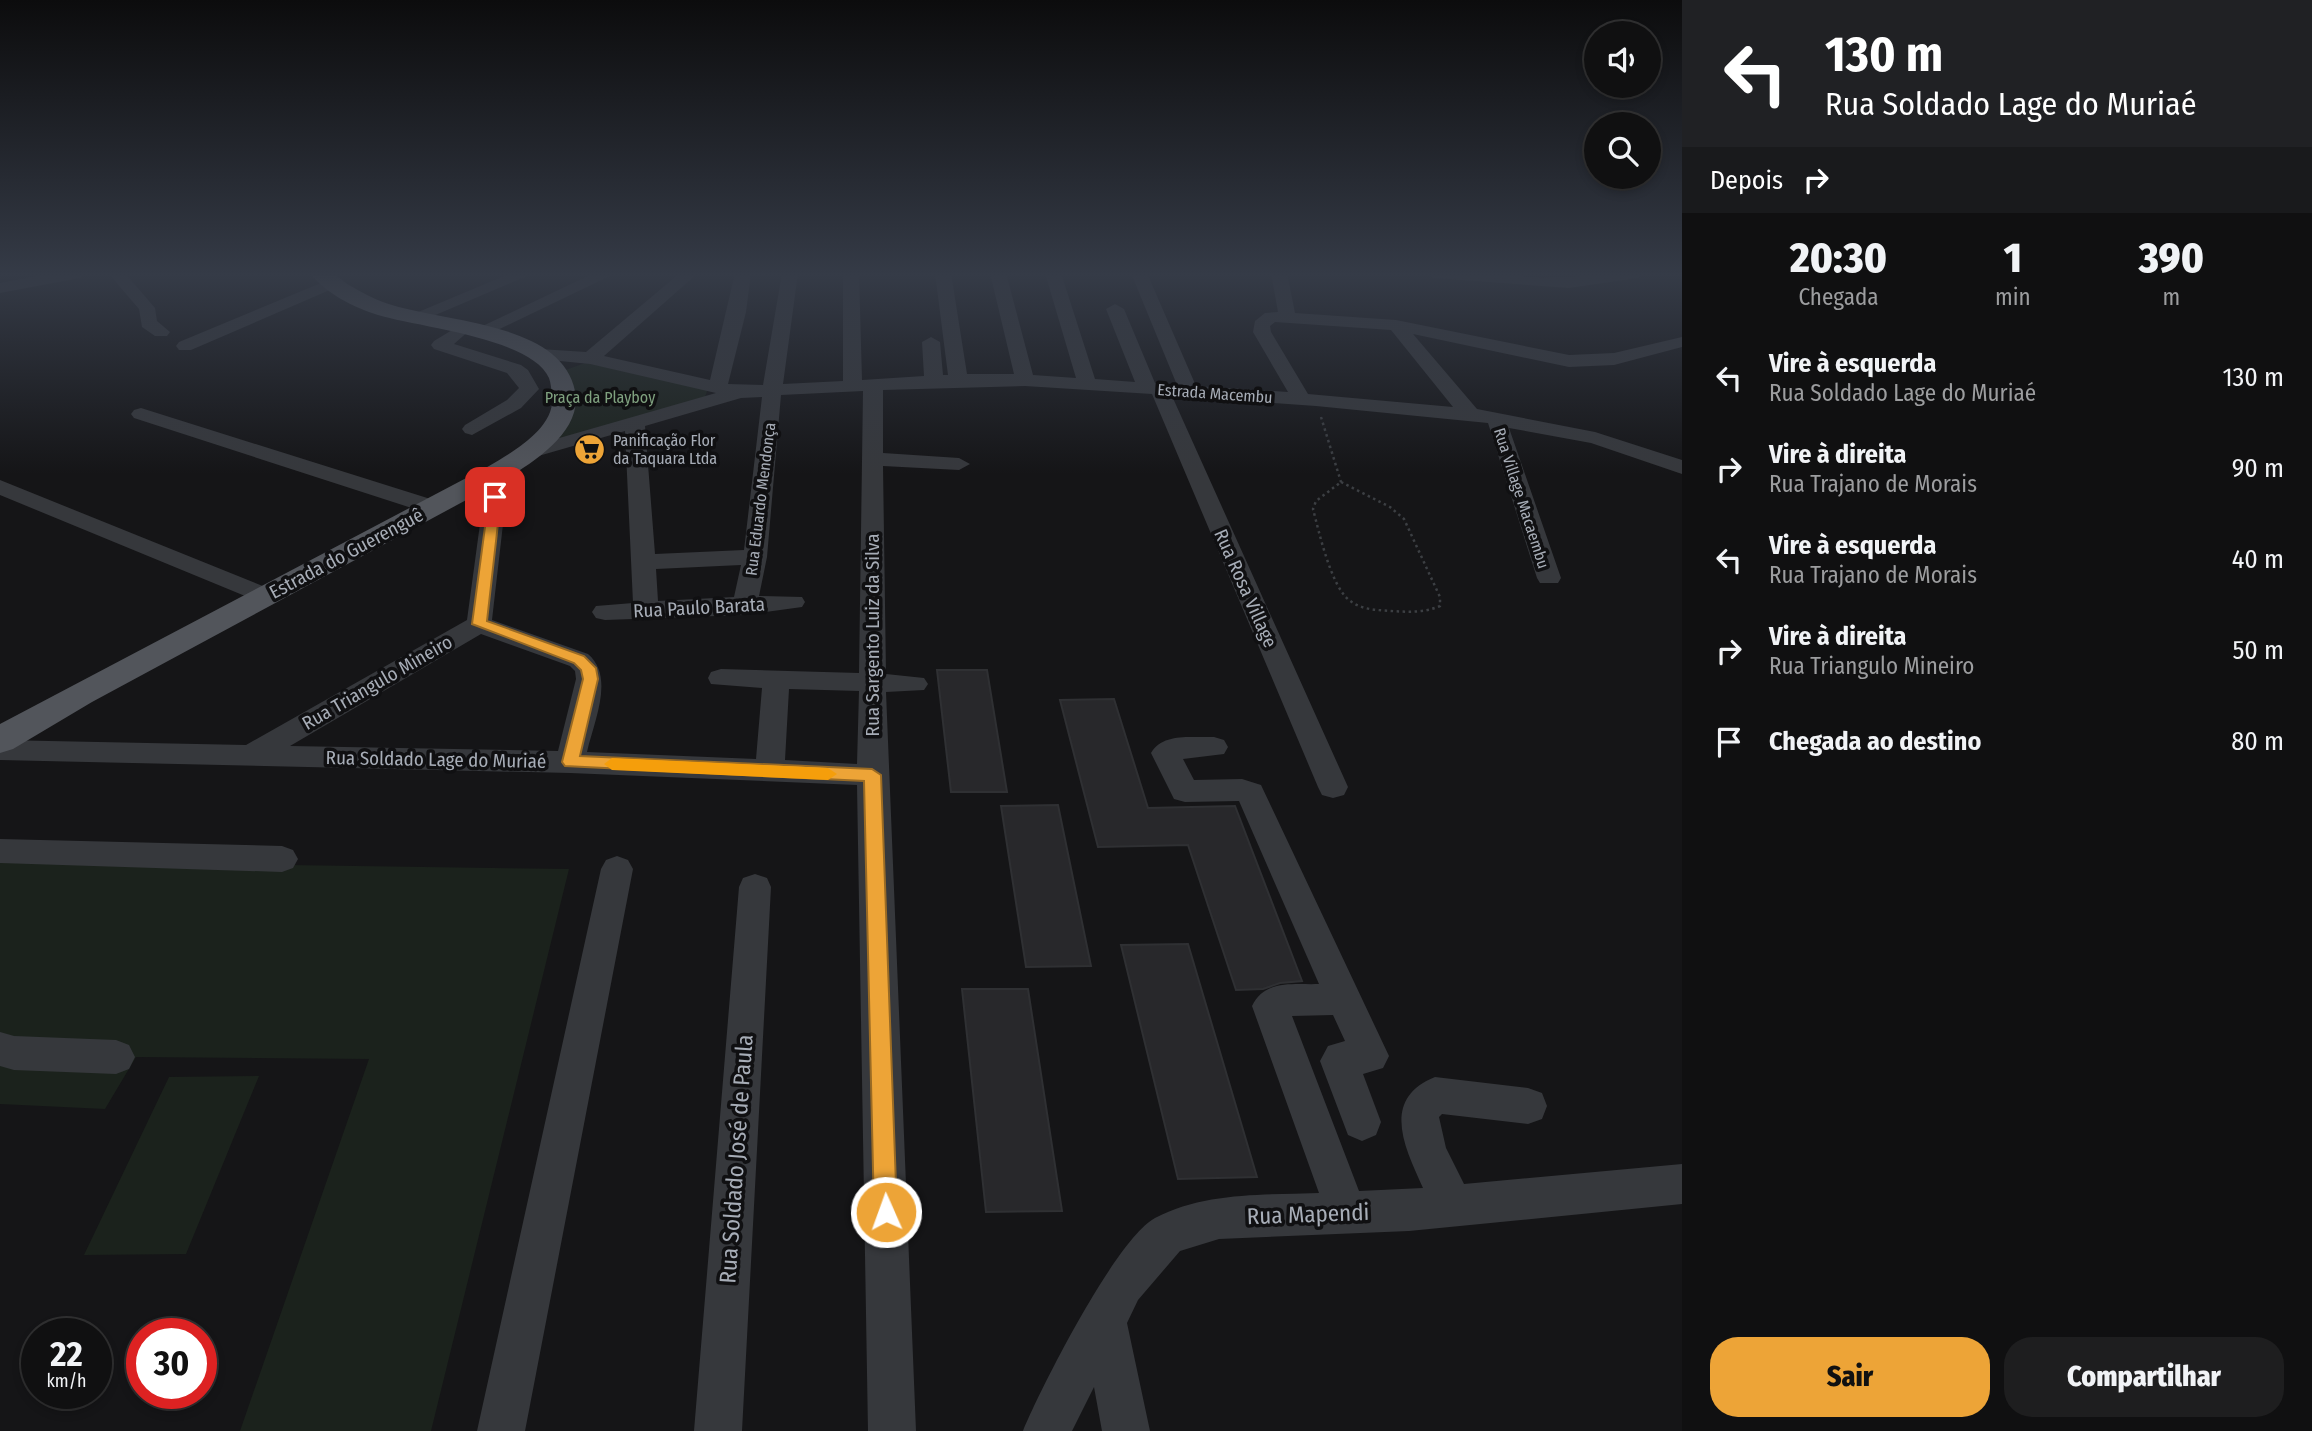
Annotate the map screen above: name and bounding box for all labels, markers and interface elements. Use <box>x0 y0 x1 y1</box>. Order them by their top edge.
map controls <box>1584 21 1661 189</box>
button: sound <box>1584 21 1661 98</box>
text: 130 m <box>1825 25 1943 84</box>
icon: left <box>1710 28 1801 119</box>
text: Rua Soldado Lage do Muriaé <box>1825 85 2197 123</box>
button: search <box>1584 112 1661 189</box>
icon: right <box>1797 161 1835 199</box>
text: Depois <box>1710 165 1783 196</box>
text: 20:30 <box>1790 233 1887 283</box>
text: 1 <box>2004 233 2022 283</box>
text: 390 <box>2139 233 2204 283</box>
text: Chegada <box>1798 283 1879 311</box>
text: min <box>1995 283 2031 311</box>
text: m <box>2162 283 2180 311</box>
text: Vire à esquerda <box>1769 348 1936 379</box>
icon: left <box>1710 359 1748 397</box>
text: 130 m <box>2222 362 2284 393</box>
text: Rua Soldado Lage do Muriaé <box>1769 379 2036 407</box>
street label: Estrada Macembu <box>1157 380 1273 407</box>
park label: Praça da Playboy <box>545 388 656 407</box>
street label: Rua Eduardo Mendonça <box>742 421 779 577</box>
street label: Rua Village Macaembu <box>1490 425 1553 571</box>
place label: Panificação Flor da Taquara Ltda <box>613 431 717 468</box>
supermarket icon: Panificação Flor da Taquara Ltda <box>573 432 607 466</box>
text: Vire à direita <box>1769 439 1907 470</box>
icon: right <box>1710 450 1748 488</box>
text: 90 m <box>2232 453 2284 484</box>
pin <box>465 467 525 527</box>
text: Rua Trajano de Morais <box>1769 470 1977 498</box>
icon: arrive <box>476 478 514 516</box>
street label: Estrada do Guerenguê <box>265 503 427 604</box>
street label: Rua Rosa Village <box>1209 525 1282 651</box>
text: Vire à esquerda <box>1769 530 1936 561</box>
street label: Rua Sargento Luiz da Silva <box>861 534 884 736</box>
icon: left <box>1710 541 1748 579</box>
text: 40 m <box>2232 544 2284 575</box>
text: Rua Trajano de Morais <box>1769 561 1977 589</box>
street label: Rua Paulo Barata <box>632 593 766 622</box>
text: Vire à direita <box>1769 621 1907 652</box>
street label: Rua Triangulo Mineiro <box>298 630 456 735</box>
icon: right <box>1710 632 1748 670</box>
text: 50 m <box>2232 635 2284 666</box>
text: Rua Triangulo Mineiro <box>1769 652 1974 680</box>
icon: arrive <box>1710 723 1748 761</box>
text: Chegada ao destino <box>1769 726 1981 757</box>
text: 80 m <box>2231 726 2284 757</box>
street label: Rua Soldado Lage do Muriaé <box>325 746 546 773</box>
street label: Rua Soldado José de Paula <box>713 1034 759 1284</box>
position arrow <box>849 1175 923 1249</box>
street label: Rua Mapendi <box>1246 1198 1370 1230</box>
speed limit sign: 30 <box>126 1318 217 1409</box>
text: 22 <box>50 1333 83 1375</box>
button: Sair <box>1710 1337 1990 1417</box>
button: Compartilhar <box>2004 1337 2284 1417</box>
text: km/h <box>46 1370 87 1392</box>

